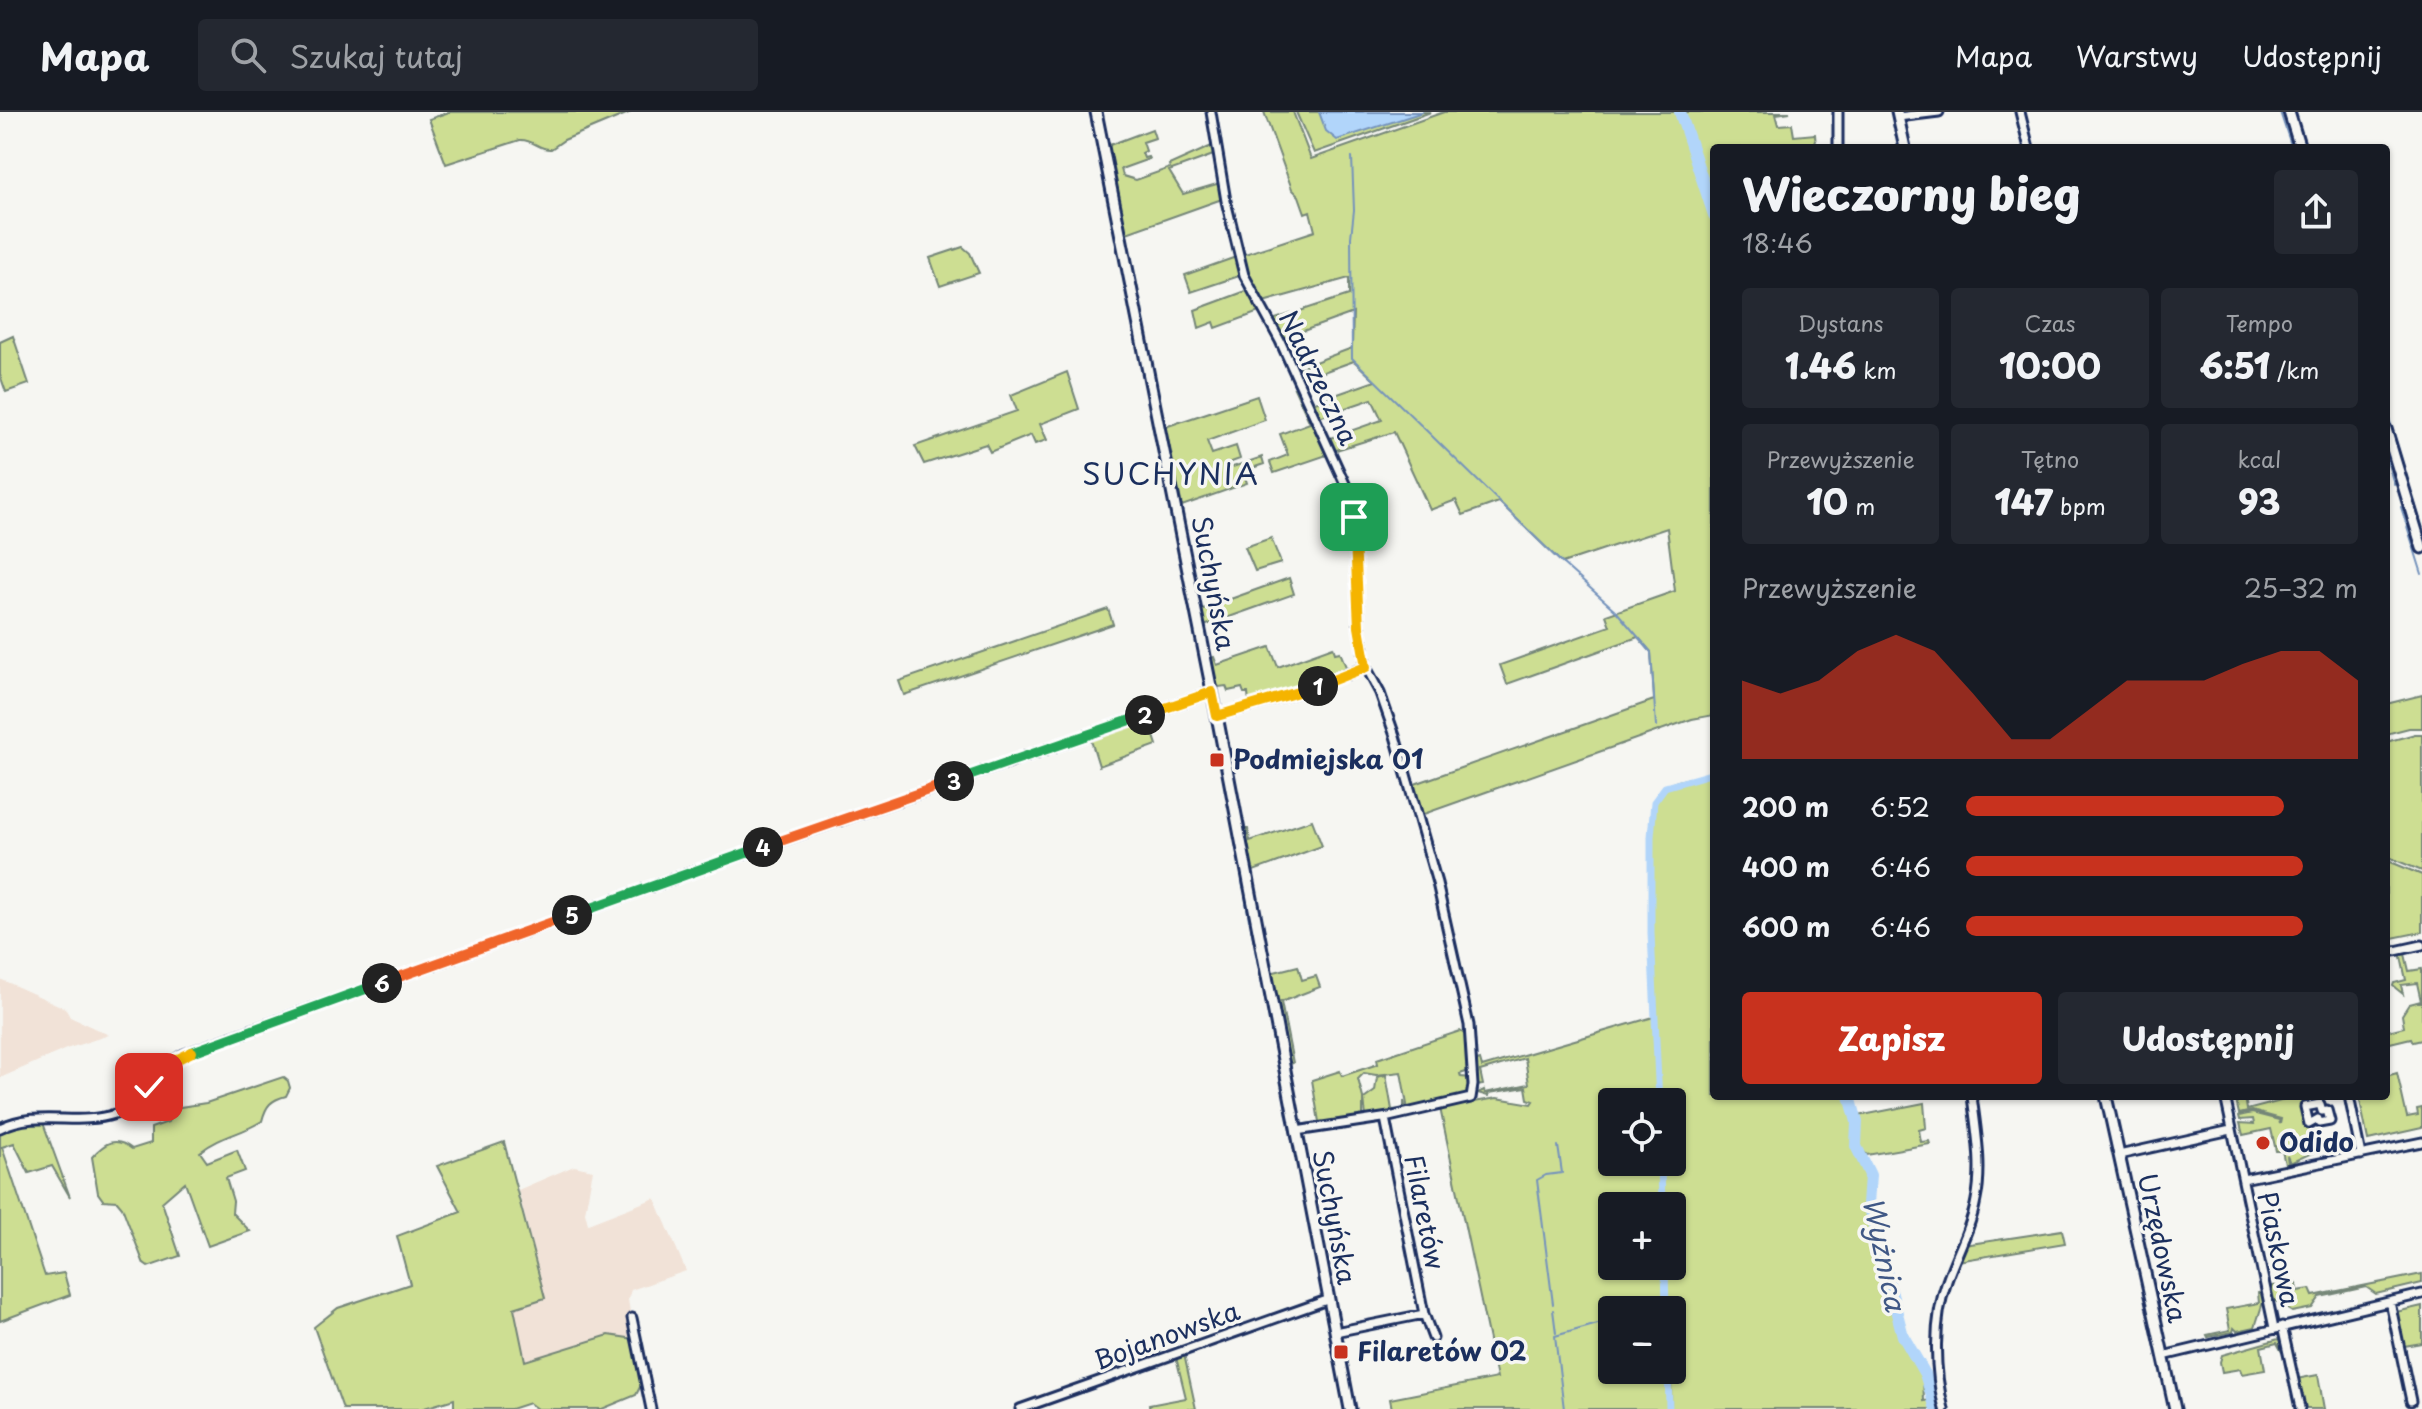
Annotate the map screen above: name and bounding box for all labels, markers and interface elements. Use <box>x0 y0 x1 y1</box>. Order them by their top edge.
search box <box>198 19 758 91</box>
text: Mapa <box>40 27 150 84</box>
icon: search <box>226 33 270 77</box>
text: Szukaj tutaj <box>290 33 463 78</box>
text: Mapa <box>1955 34 2032 77</box>
text: Warstwy <box>2076 34 2198 77</box>
text: Udostępnij <box>2242 34 2382 77</box>
text: Wieczorny bieg <box>1742 160 2080 226</box>
button: share <box>2274 170 2358 254</box>
text: 18:46 <box>1742 223 1813 262</box>
street label: Nadrzeczna <box>1270 303 1369 452</box>
text: Dystans <box>1798 306 1884 339</box>
text: Czas <box>2025 306 2075 339</box>
text: Tempo <box>2226 306 2293 339</box>
text: 1.46 <box>1785 339 1856 391</box>
text: 10:00 <box>1999 339 2101 391</box>
text: 6:51 <box>2199 339 2270 391</box>
text: km <box>1856 353 1896 386</box>
text: /km <box>2270 353 2319 386</box>
text: Przewyższenie <box>1767 442 1915 475</box>
text: Tętno <box>2021 442 2079 475</box>
text: kcal <box>2237 442 2281 475</box>
district label: SUCHYNIA <box>1082 450 1260 495</box>
text: 10 <box>1806 475 1848 527</box>
text: 147 <box>1994 475 2053 527</box>
text: 93 <box>2238 475 2280 527</box>
pin <box>1320 483 1388 551</box>
text: m <box>1848 489 1875 522</box>
text: bpm <box>2053 489 2106 522</box>
icon: arrive <box>1332 495 1376 539</box>
street label: Suchyńska <box>1182 512 1247 654</box>
text: Przewyższenie <box>1742 568 1917 607</box>
text: 25–32 m <box>2244 568 2358 607</box>
pin: 1 <box>1298 666 1338 706</box>
text: 1 <box>1313 669 1323 702</box>
pin: 2 <box>1125 695 1165 735</box>
text: 2 <box>1137 698 1153 731</box>
place label: Podmiejska 01 <box>1233 739 1423 778</box>
marker: Podmiejska 01 <box>1208 751 1226 769</box>
pin: 3 <box>934 761 974 801</box>
text: 3 <box>947 764 961 797</box>
text: 200 m <box>1742 787 1829 826</box>
text: 6:52 <box>1870 787 1930 826</box>
pin: 4 <box>743 827 783 867</box>
text: 4 <box>756 830 770 863</box>
text: 400 m <box>1742 847 1830 886</box>
text: 6:46 <box>1870 847 1931 886</box>
pin: 5 <box>552 895 592 935</box>
text: 5 <box>565 898 579 931</box>
text: 600 m <box>1742 907 1830 946</box>
text: 6:46 <box>1870 907 1931 946</box>
pin: 6 <box>362 963 402 1003</box>
text: 6 <box>374 966 390 999</box>
button: Zapisz <box>1742 992 2042 1084</box>
button: Udostępnij <box>2058 992 2358 1084</box>
pin <box>115 1053 183 1121</box>
icon: check <box>127 1065 171 1109</box>
map controls <box>1598 1088 1686 1384</box>
button: locate <box>1598 1088 1686 1176</box>
place label: Odido <box>2279 1122 2354 1161</box>
marker: Odido <box>2254 1134 2272 1152</box>
street label: Suchyńska <box>1303 1146 1368 1288</box>
street label: Filaretów <box>1395 1151 1456 1272</box>
street label: Urzędowska <box>2129 1169 2198 1327</box>
street label: Piaskowa <box>2248 1188 2311 1311</box>
button: + <box>1598 1192 1686 1280</box>
water label: Wyżnica <box>1852 1193 1919 1316</box>
street label: Bojanowska <box>1088 1290 1246 1379</box>
button: − <box>1598 1296 1686 1384</box>
place label: Filaretów 02 <box>1357 1331 1526 1370</box>
marker: Filaretów 02 <box>1332 1343 1350 1361</box>

